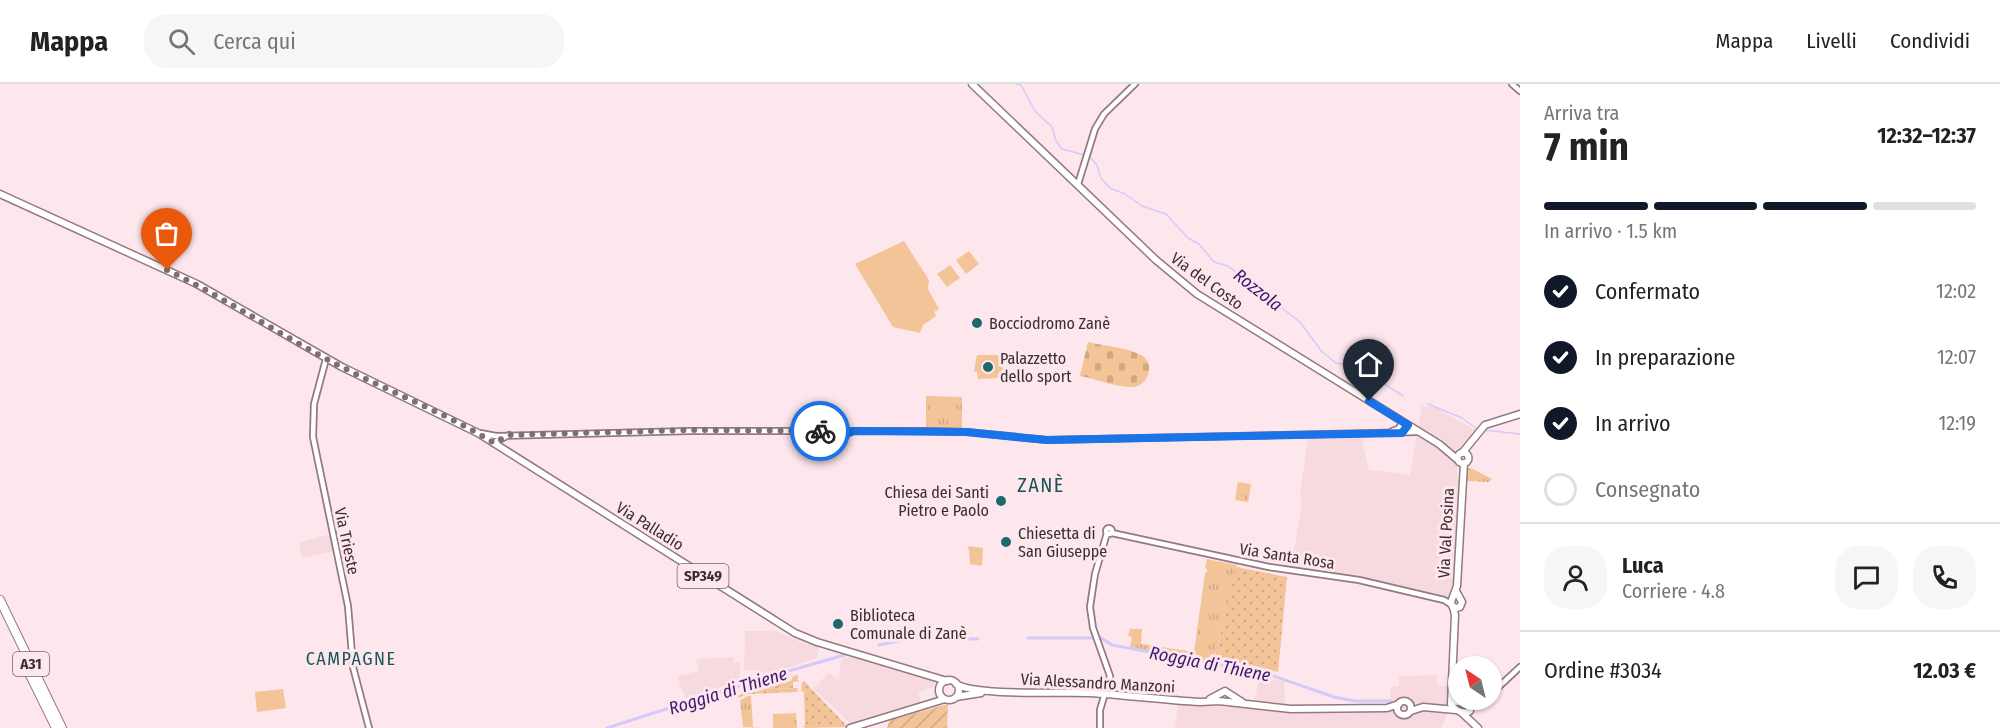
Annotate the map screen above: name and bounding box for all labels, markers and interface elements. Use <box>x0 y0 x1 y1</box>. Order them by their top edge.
search box <box>144 14 564 68</box>
text: Mappa <box>30 25 108 58</box>
icon: search <box>165 25 198 58</box>
text: Cerca qui <box>213 28 296 55</box>
text: Mappa <box>1716 28 1773 54</box>
text: Livelli <box>1806 28 1857 54</box>
text: Condividi <box>1890 28 1970 54</box>
text: Arriva tra <box>1544 101 1619 125</box>
text: 12:32–12:37 <box>1877 122 1976 149</box>
text: 7 min <box>1544 124 1629 170</box>
pin <box>141 208 192 270</box>
icon: bag <box>150 217 183 250</box>
text: In arrivo · 1.5 km <box>1544 219 1677 243</box>
street label: Via del Costo <box>1167 248 1247 314</box>
water label: Rozzola <box>1229 264 1287 316</box>
icon: check <box>1544 275 1577 308</box>
text: Confermato <box>1595 278 1700 305</box>
text: 12:02 <box>1936 279 1976 303</box>
place label: Bocciodromo Zanè <box>989 314 1110 333</box>
marker: Bocciodromo Zanè <box>970 316 984 330</box>
pin <box>1343 339 1394 401</box>
icon: check <box>1544 341 1577 374</box>
text: In preparazione <box>1595 344 1736 371</box>
text: 12:07 <box>1937 345 1976 369</box>
icon: home <box>1352 348 1385 381</box>
place label: Palazzetto dello sport <box>1000 349 1072 386</box>
marker: Palazzetto dello sport <box>981 360 995 374</box>
courier <box>790 401 850 461</box>
icon: check <box>1544 407 1577 440</box>
text: In arrivo <box>1595 410 1670 437</box>
text: 12:19 <box>1938 411 1976 435</box>
icon: bike <box>804 415 837 448</box>
district label: ZANÈ <box>1017 473 1065 497</box>
text: Consegnato <box>1595 476 1700 503</box>
place label: Chiesa dei Santi Pietro e Paolo <box>885 483 989 520</box>
street label: Via Val Posina <box>1434 487 1458 579</box>
marker: Chiesa dei Santi Pietro e Paolo <box>994 494 1008 508</box>
street label: Via Palladio <box>613 498 687 554</box>
street label: Via Trieste <box>331 506 363 576</box>
place label: Chiesetta di San Giuseppe <box>1018 524 1107 561</box>
marker: Chiesetta di San Giuseppe <box>999 535 1013 549</box>
street label: Via Santa Rosa <box>1238 539 1336 573</box>
button: person <box>1544 546 1607 609</box>
button: chat <box>1835 546 1898 609</box>
button: phone <box>1913 546 1976 609</box>
text: Luca <box>1622 552 1664 579</box>
road number: SP349 <box>678 564 728 588</box>
text: Corriere · 4.8 <box>1622 579 1725 603</box>
place label: Biblioteca Comunale di Zanè <box>850 606 967 643</box>
marker: Biblioteca Comunale di Zanè <box>831 617 845 631</box>
water label: Roggia di Thiene <box>1148 641 1273 687</box>
district label: CAMPAGNE <box>306 648 396 670</box>
road number: A31 <box>13 652 49 676</box>
north arrow <box>1448 656 1502 710</box>
map controls <box>1448 656 1502 710</box>
text: Ordine #3034 <box>1544 657 1662 684</box>
text: 12.03 € <box>1913 657 1976 684</box>
water label: Roggia di Thiene <box>666 662 790 719</box>
street label: Via Alessandro Manzoni <box>1020 669 1176 697</box>

